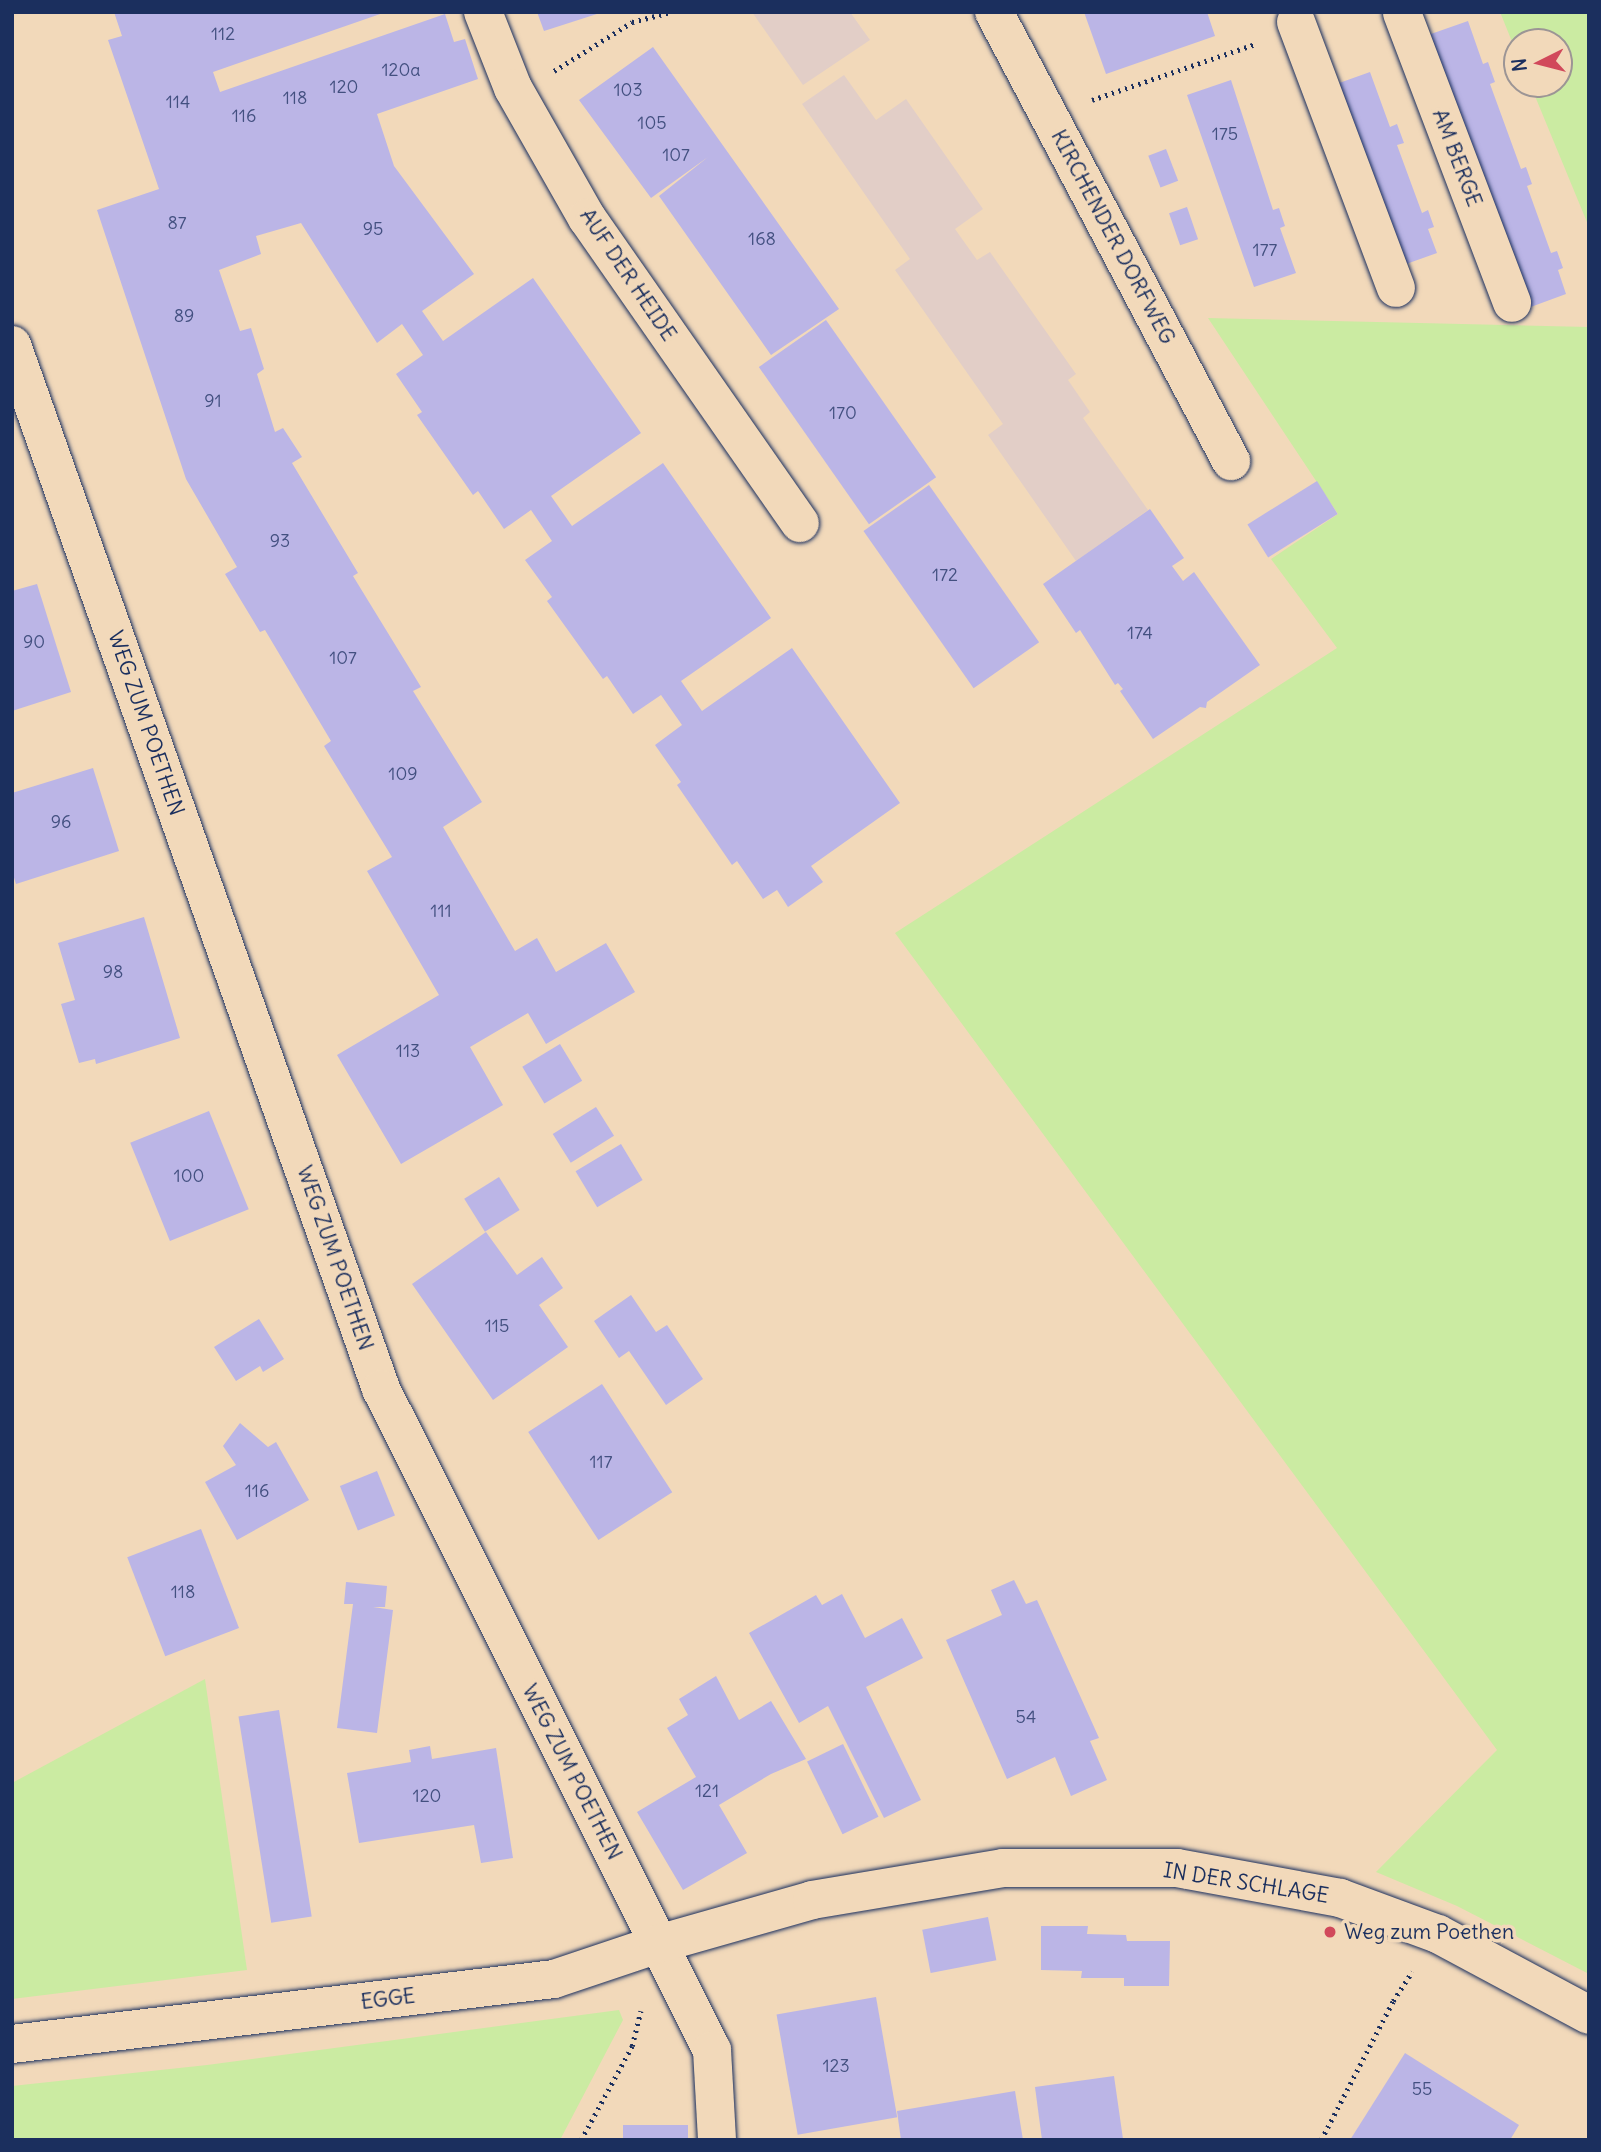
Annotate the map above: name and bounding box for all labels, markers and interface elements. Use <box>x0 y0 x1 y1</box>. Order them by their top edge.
house number: 112 <box>211 23 235 45</box>
north arrow <box>1503 28 1573 98</box>
text: N <box>1506 57 1532 73</box>
house number: 120a <box>381 59 421 81</box>
house number: 120 <box>330 76 358 98</box>
house number: 103 <box>613 79 643 101</box>
house number: 118 <box>283 87 307 109</box>
house number: 114 <box>166 91 190 113</box>
house number: 116 <box>232 105 256 127</box>
street label: AM BERGE <box>1427 106 1487 210</box>
house number: 105 <box>637 112 667 134</box>
house number: 175 <box>1212 123 1238 145</box>
street label: KIRCHENDER DORFWEG <box>1046 125 1180 349</box>
house number: 107 <box>662 144 690 166</box>
street label: AUF DER HEIDE <box>574 204 682 346</box>
house number: 87 <box>167 212 187 234</box>
house number: 95 <box>363 218 383 240</box>
house number: 168 <box>748 228 776 250</box>
house number: 177 <box>1253 239 1277 261</box>
house number: 89 <box>174 305 194 327</box>
house number: 91 <box>204 390 222 412</box>
house number: 170 <box>829 402 857 424</box>
house number: 93 <box>270 530 290 552</box>
house number: 172 <box>932 564 958 586</box>
house number: 174 <box>1127 622 1153 644</box>
street label: WEG ZUM POETHEN <box>103 627 189 819</box>
house number: 90 <box>23 631 45 653</box>
house number: 107 <box>329 647 357 669</box>
house number: 109 <box>388 763 418 785</box>
house number: 96 <box>51 811 71 833</box>
house number: 111 <box>430 900 452 922</box>
house number: 98 <box>103 961 123 983</box>
house number: 113 <box>396 1040 420 1062</box>
street label: WEG ZUM POETHEN <box>292 1162 378 1354</box>
house number: 100 <box>174 1165 204 1187</box>
house number: 115 <box>485 1315 509 1337</box>
house number: 117 <box>589 1451 613 1473</box>
house number: 116 <box>245 1480 269 1502</box>
house number: 118 <box>171 1581 195 1603</box>
street label: WEG ZUM POETHEN <box>517 1680 627 1864</box>
house number: 54 <box>1016 1706 1036 1728</box>
house number: 121 <box>695 1780 719 1802</box>
house number: 120 <box>413 1785 441 1807</box>
street label: IN DER SCHLAGE <box>1162 1857 1330 1909</box>
place label: Weg zum Poethen <box>1344 1919 1514 1945</box>
marker: Weg zum Poethen <box>1322 1924 1338 1940</box>
street label: EGGE <box>359 1983 417 2015</box>
house number: 123 <box>822 2055 850 2077</box>
house number: 55 <box>1412 2078 1432 2100</box>

